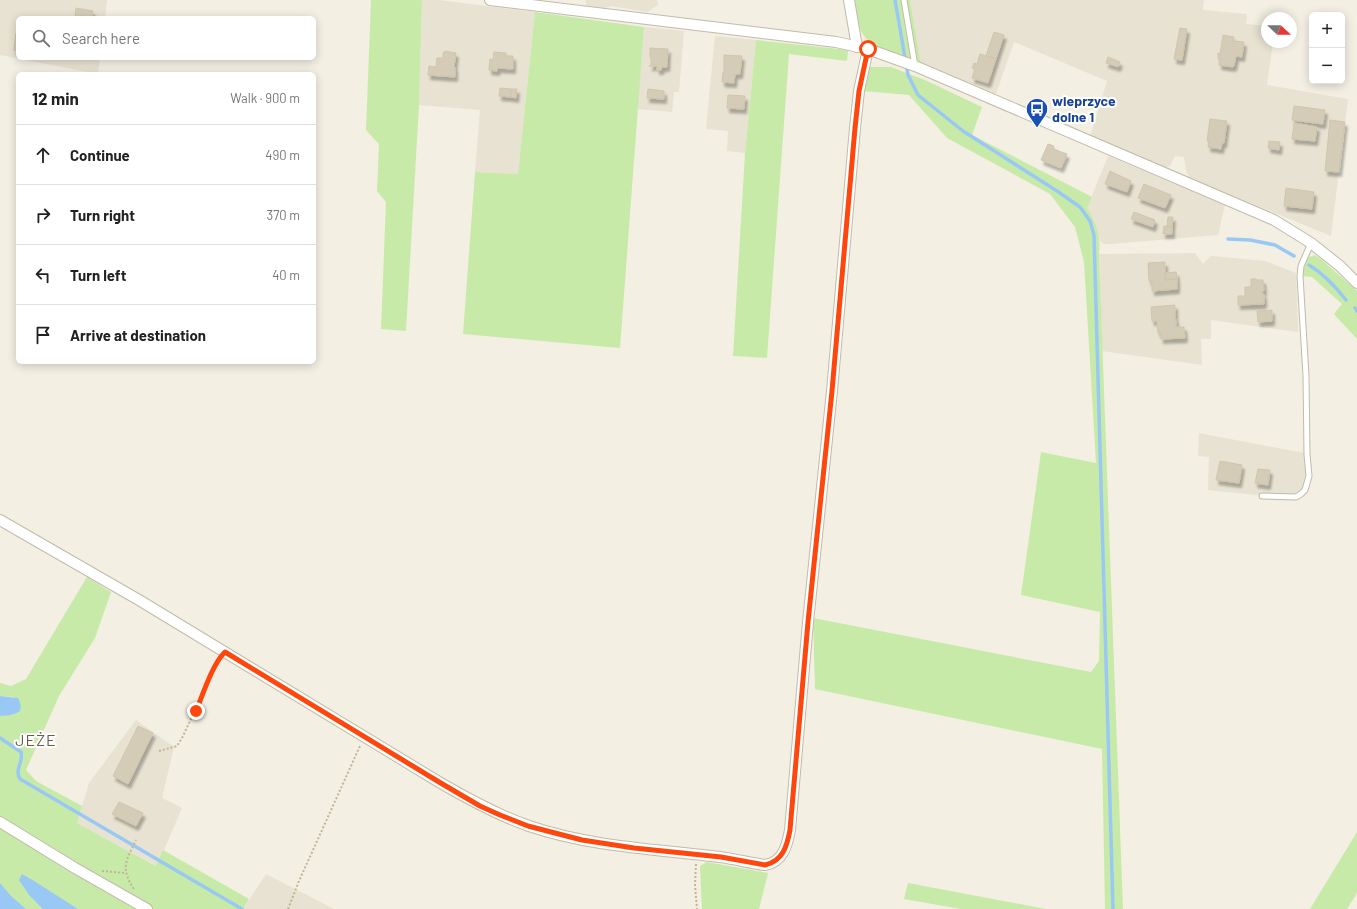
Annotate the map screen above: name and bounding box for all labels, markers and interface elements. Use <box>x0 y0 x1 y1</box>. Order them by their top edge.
north arrow <box>1261 12 1297 48</box>
map controls <box>1309 12 1345 84</box>
button: + <box>1309 12 1345 48</box>
search box <box>16 16 316 60</box>
icon: search <box>30 27 52 49</box>
text: Search here <box>62 29 140 47</box>
route start <box>859 40 877 58</box>
button: − <box>1309 48 1345 84</box>
text: 12 min <box>32 88 79 108</box>
text: Walk · 900 m <box>230 90 300 106</box>
place label: wieprzyce dolne 1 <box>1052 92 1116 125</box>
bus stop icon: wieprzyce dolne 1 <box>1024 96 1050 129</box>
icon: ahead <box>32 144 54 166</box>
text: Continue <box>70 146 130 164</box>
text: 490 m <box>265 147 300 163</box>
icon: right <box>32 204 54 226</box>
text: Turn right <box>70 206 135 224</box>
text: 370 m <box>266 207 300 223</box>
icon: left <box>32 264 54 286</box>
text: Turn left <box>70 266 126 284</box>
text: 40 m <box>272 267 300 283</box>
icon: arrive <box>32 324 54 346</box>
text: Arrive at destination <box>70 326 206 344</box>
route end <box>187 702 205 720</box>
district label: JEŻE <box>15 730 57 749</box>

